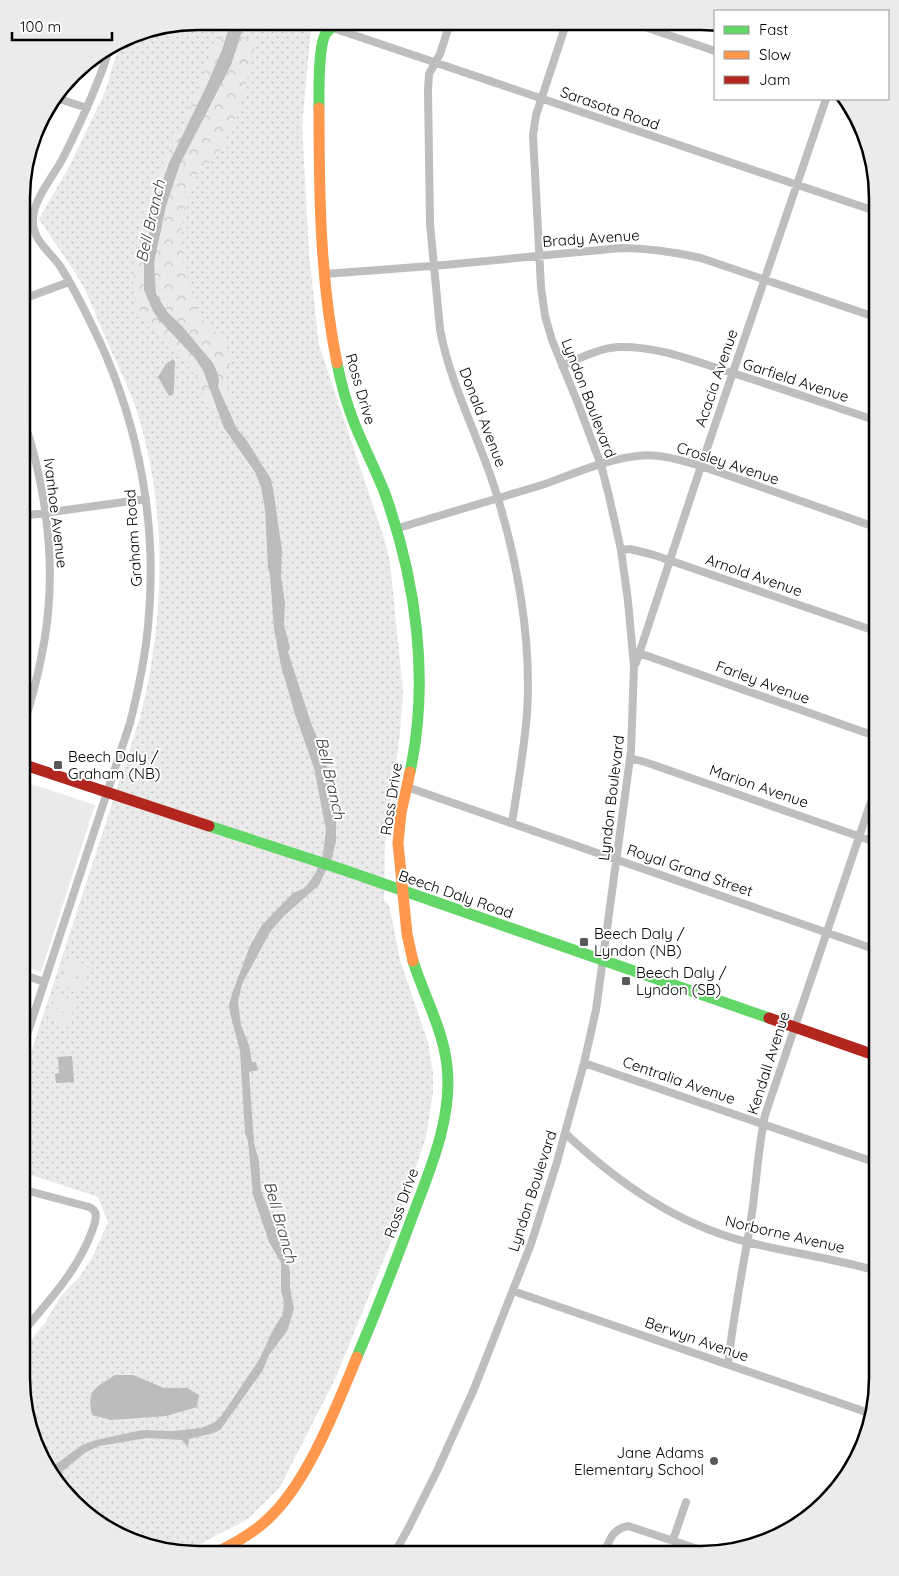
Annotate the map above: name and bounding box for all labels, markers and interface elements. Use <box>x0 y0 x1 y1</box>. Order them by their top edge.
scale bar <box>12 10 112 42</box>
legend <box>714 10 889 100</box>
text: 100 m <box>20 17 61 36</box>
text: Fast <box>759 20 788 39</box>
text: Slow <box>759 45 791 64</box>
text: Jam <box>759 70 790 89</box>
street label: Sarasota Road <box>558 82 662 134</box>
water label: Bell Branch <box>131 177 169 264</box>
street label: Brady Avenue <box>542 225 640 251</box>
street label: Acacia Avenue <box>690 327 742 429</box>
street label: Lyndon Boulevard <box>557 336 621 460</box>
street label: Ross Drive <box>342 351 380 427</box>
street label: Garfield Avenue <box>741 354 851 406</box>
street label: Donald Avenue <box>455 364 511 470</box>
street label: Crosley Avenue <box>674 437 782 489</box>
street label: Ivanhoe Avenue <box>40 457 72 569</box>
street label: Graham Road <box>120 489 146 587</box>
street label: Arnold Avenue <box>703 550 805 600</box>
street label: Farley Avenue <box>713 656 813 708</box>
street label: Lyndon Boulevard <box>594 734 628 862</box>
water label: Bell Branch <box>312 735 350 822</box>
place label: Beech Daly / Graham (NB) <box>68 747 160 783</box>
marker: Beech Daly / Graham (NB) <box>52 759 64 771</box>
street label: Marion Avenue <box>707 760 811 812</box>
street label: Ross Drive <box>376 761 406 837</box>
street label: Royal Grand Street <box>624 840 756 900</box>
street label: Beech Daly Road <box>396 865 516 923</box>
place label: Beech Daly / Lyndon (NB) <box>594 924 685 960</box>
marker: Beech Daly / Lyndon (NB) <box>578 936 590 948</box>
place label: Beech Daly / Lyndon (SB) <box>636 963 727 999</box>
marker: Beech Daly / Lyndon (SB) <box>620 975 632 987</box>
street label: Kendall Avenue <box>742 1009 794 1117</box>
street label: Centralia Avenue <box>620 1052 738 1108</box>
street label: Lyndon Boulevard <box>503 1128 561 1254</box>
street label: Ross Drive <box>380 1165 422 1241</box>
water label: Bell Branch <box>260 1179 302 1266</box>
street label: Norborne Avenue <box>723 1211 847 1257</box>
street label: Berwyn Avenue <box>643 1312 751 1366</box>
place label: Jane Adams Elementary School <box>574 1443 704 1479</box>
marker: Jane Adams Elementary School <box>708 1455 720 1467</box>

